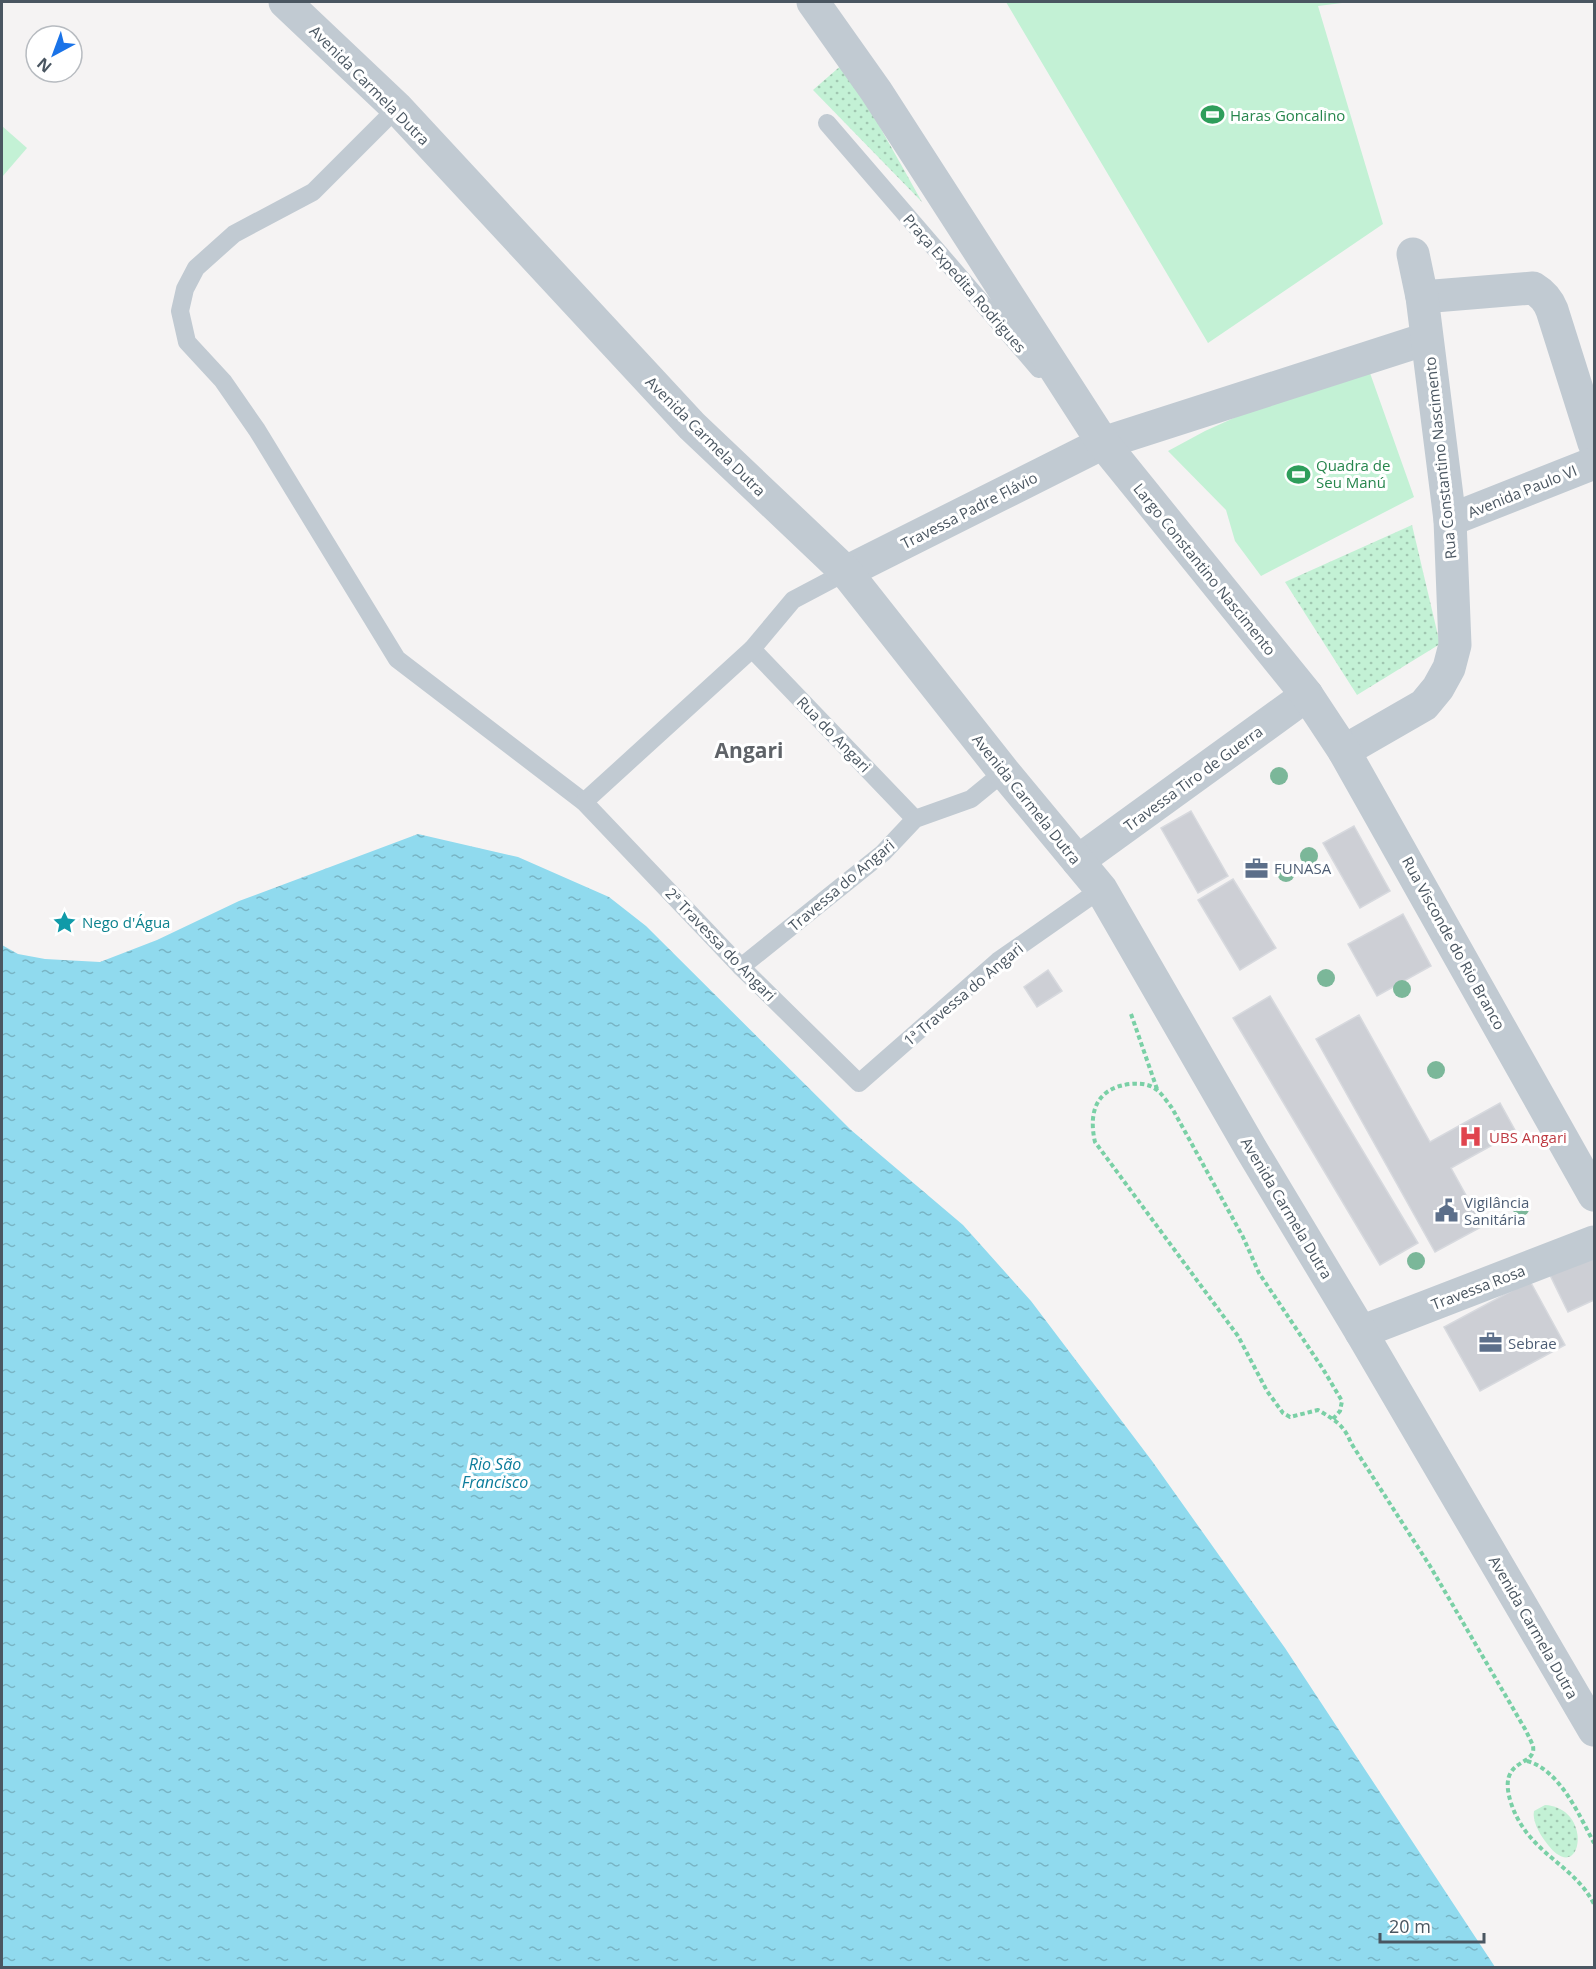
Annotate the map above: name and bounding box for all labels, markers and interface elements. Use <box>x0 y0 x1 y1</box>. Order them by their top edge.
street label: Avenida Carmela Dutra <box>306 21 434 149</box>
north arrow <box>24 24 84 84</box>
text: N <box>32 53 56 78</box>
sports icon: Haras Goncalino <box>1199 102 1225 128</box>
place label: Haras Goncalino <box>1230 105 1345 125</box>
street label: Praça Expedita Rodrigues <box>899 209 1031 357</box>
street label: Rua Constantino Nascimento <box>1419 356 1461 560</box>
street label: Avenida Carmela Dutra <box>642 372 770 500</box>
place label: Quadra de Seu Manú <box>1316 455 1390 492</box>
street label: Avenida Paulo VI <box>1464 460 1580 522</box>
sports icon: Quadra de Seu Manú <box>1285 461 1311 487</box>
street label: Travessa Padre Flávio <box>897 467 1041 553</box>
street label: Largo Constantino Nascimento <box>1129 479 1281 659</box>
street label: Rua do Angari <box>793 692 875 776</box>
street label: Travessa Tiro de Guerra <box>1120 721 1266 835</box>
street label: Avenida Carmela Dutra <box>968 730 1086 868</box>
district label: Angari <box>715 736 783 764</box>
street label: Travessa do Angari <box>784 835 898 935</box>
street label: Rua Visconde do Rio Branco <box>1398 853 1510 1033</box>
office icon: FUNASA <box>1243 855 1269 881</box>
place label: FUNASA <box>1274 858 1332 878</box>
street label: 2ª Travessa do Angari <box>662 883 780 1005</box>
place icon: Nego d'Água <box>51 909 77 935</box>
place label: Nego d'Água <box>82 912 170 932</box>
street label: 1ª Travessa do Angari <box>899 938 1027 1050</box>
hospital icon: UBS Angari <box>1458 1124 1484 1150</box>
place label: UBS Angari <box>1489 1127 1567 1147</box>
street label: Avenida Carmela Dutra <box>1237 1133 1337 1283</box>
place label: Vigilância Sanitária <box>1464 1192 1529 1229</box>
public building icon: Vigilância Sanitária <box>1433 1198 1459 1224</box>
street label: Travessa Rosa <box>1428 1260 1528 1314</box>
office icon: Sebrae <box>1477 1330 1503 1356</box>
place label: Sebrae <box>1508 1333 1557 1353</box>
water label: Rio São Francisco <box>462 1453 528 1493</box>
street label: Avenida Carmela Dutra <box>1485 1552 1583 1702</box>
scale bar <box>1380 1906 1484 1944</box>
text: 20 m <box>1389 1914 1431 1938</box>

